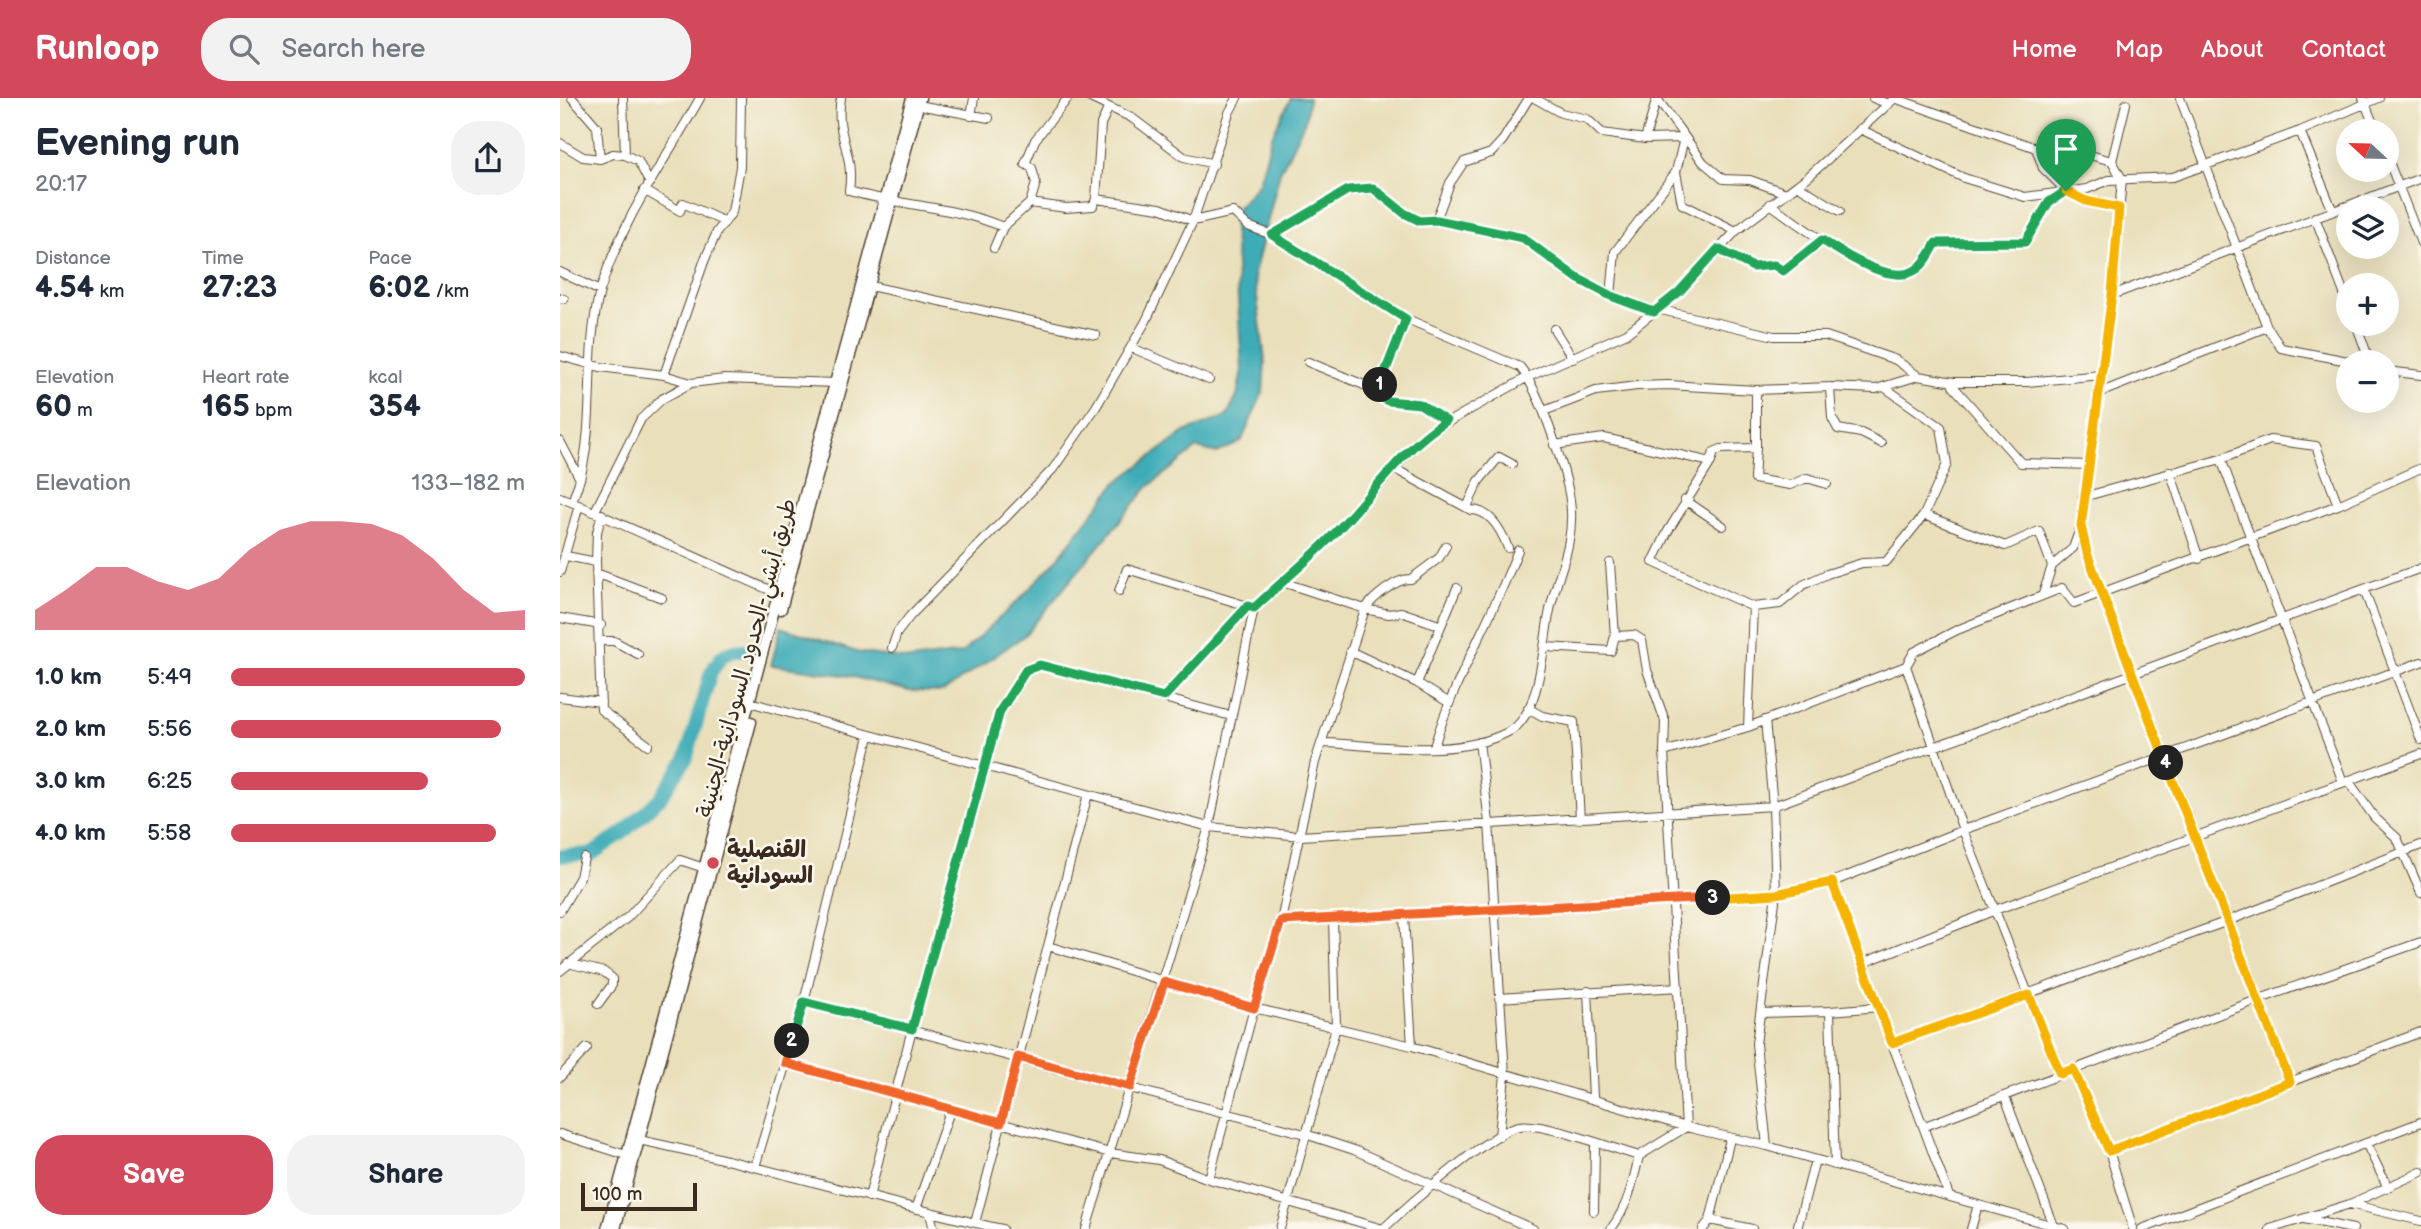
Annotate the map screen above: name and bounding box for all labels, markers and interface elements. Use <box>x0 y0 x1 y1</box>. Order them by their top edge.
search box <box>201 18 691 81</box>
text: Runloop <box>35 29 159 69</box>
icon: search <box>225 30 263 68</box>
text: Search here <box>281 34 425 65</box>
text: Home <box>2012 35 2077 64</box>
text: Map <box>2115 35 2163 64</box>
text: About <box>2201 35 2263 64</box>
text: Contact <box>2301 35 2386 64</box>
pin <box>2036 119 2096 191</box>
north arrow <box>2336 119 2399 182</box>
map controls <box>2336 119 2399 413</box>
text: Evening run <box>35 121 240 166</box>
button: share <box>451 121 525 195</box>
icon: arrive <box>2047 130 2085 168</box>
text: 20:17 <box>35 170 87 198</box>
button: layers <box>2336 196 2399 259</box>
text: Distance <box>35 247 111 270</box>
text: Time <box>202 247 244 270</box>
text: Pace <box>368 247 412 270</box>
text: 4.54 <box>35 270 94 306</box>
text: 27:23 <box>202 270 277 306</box>
text: 6:02 <box>368 270 430 306</box>
button: + <box>2336 273 2399 336</box>
text: km <box>94 280 124 303</box>
text: /km <box>430 280 469 303</box>
button: − <box>2336 350 2399 413</box>
text: Elevation <box>35 366 114 389</box>
text: Heart rate <box>202 366 289 389</box>
text: kcal <box>368 366 402 389</box>
pin: 1 <box>1362 368 1398 402</box>
text: 1 <box>1376 373 1384 396</box>
text: 60 <box>35 389 72 425</box>
text: 165 <box>202 389 250 425</box>
text: 354 <box>368 389 421 425</box>
text: m <box>72 399 93 422</box>
text: bpm <box>250 399 292 422</box>
text: Elevation <box>35 469 131 497</box>
text: 133–182 m <box>412 469 525 497</box>
street label: طريق أبشي-الحدود السودانية-الجنينة <box>690 495 809 822</box>
text: 1.0 km <box>35 663 102 691</box>
text: 5:49 <box>147 663 192 691</box>
text: 2.0 km <box>35 715 106 743</box>
text: 5:56 <box>147 715 192 743</box>
pin: 4 <box>2148 746 2184 780</box>
text: 4 <box>2160 751 2171 774</box>
text: 3.0 km <box>35 767 106 795</box>
text: 6:25 <box>147 767 192 795</box>
text: 4.0 km <box>35 819 106 847</box>
text: 5:58 <box>147 819 191 847</box>
place label: القنصلية السودانية <box>727 836 813 890</box>
marker: القنصلية السودانية <box>705 855 721 871</box>
pin: 3 <box>1696 880 1730 916</box>
text: 3 <box>1707 886 1718 909</box>
pin: 2 <box>775 1024 810 1058</box>
text: 2 <box>786 1029 797 1052</box>
button: Save <box>35 1135 273 1215</box>
button: Share <box>287 1135 525 1215</box>
scale bar <box>581 1180 696 1212</box>
text: 100 m <box>592 1183 643 1206</box>

